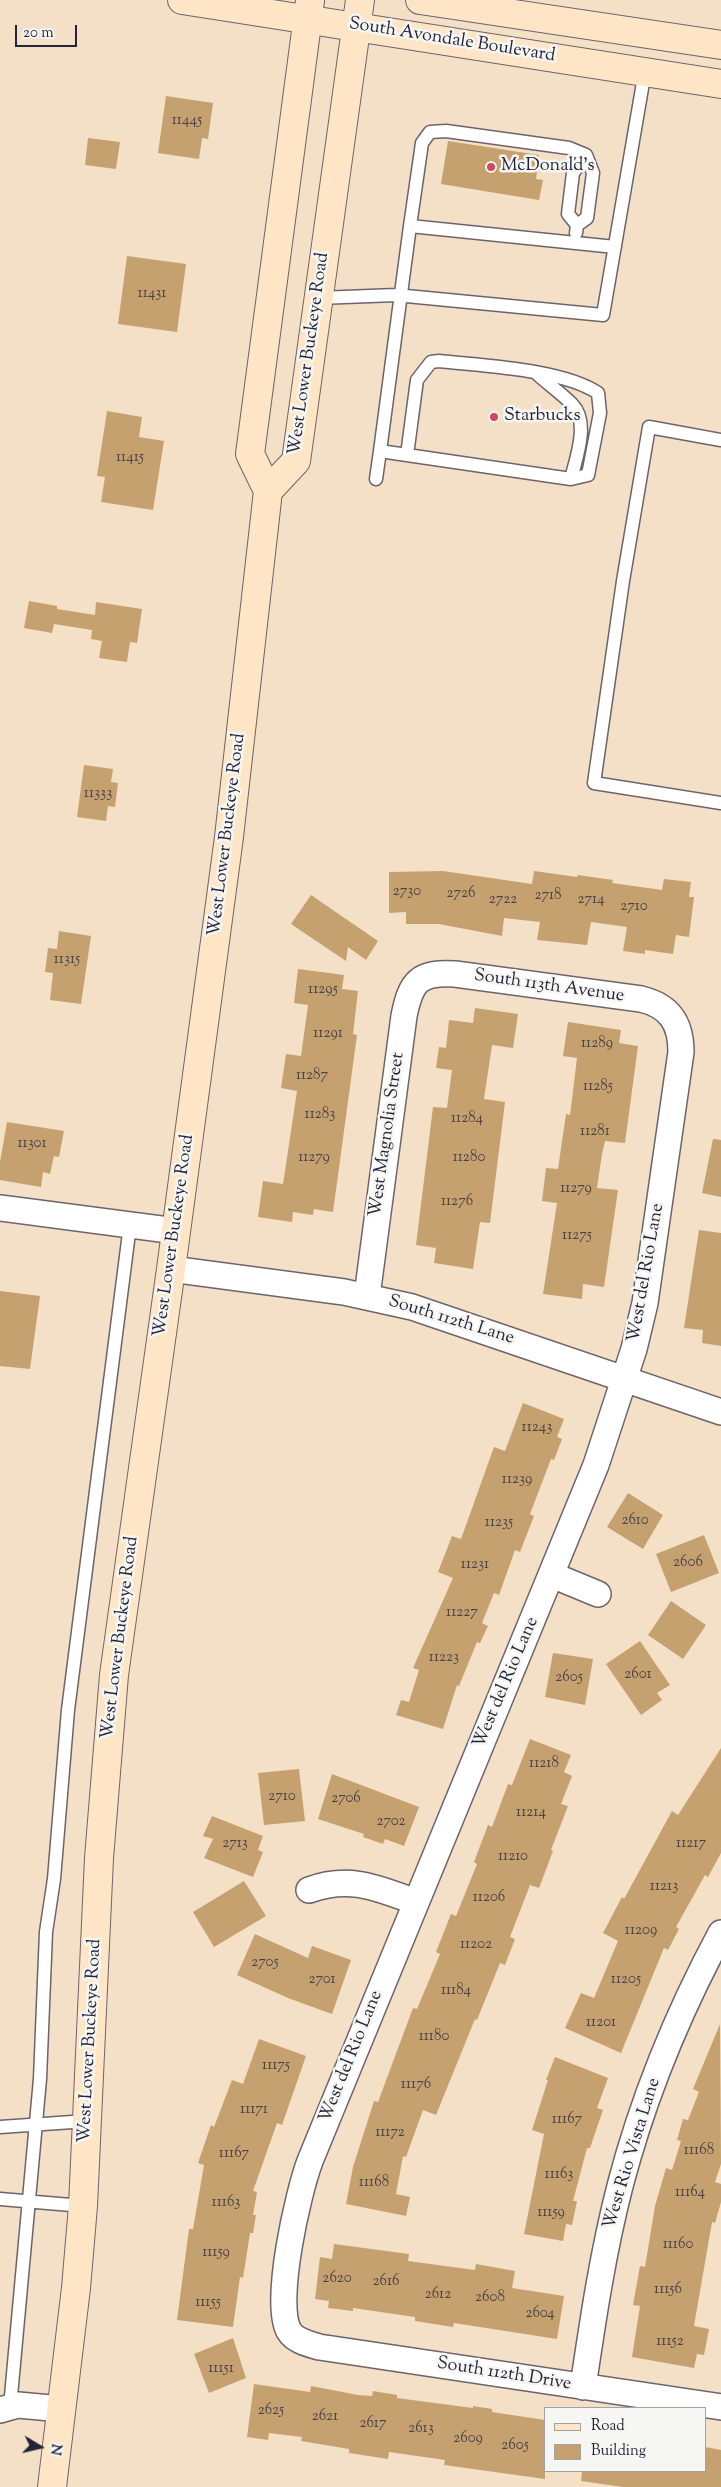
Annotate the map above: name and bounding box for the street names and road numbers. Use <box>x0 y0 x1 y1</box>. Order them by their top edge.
street label: South Avondale Boulevard <box>347 14 557 68</box>
street label: West Lower Buckeye Road <box>285 251 335 457</box>
street label: West Lower Buckeye Road <box>205 732 251 938</box>
street label: South 113th Avenue <box>472 966 626 1008</box>
street label: West Magnolia Street <box>366 1051 410 1219</box>
street label: West Lower Buckeye Road <box>150 1133 200 1339</box>
street label: West del Rio Lane <box>624 1202 670 1344</box>
street label: South 112th Lane <box>385 1292 517 1350</box>
street label: West Lower Buckeye Road <box>98 1535 144 1741</box>
street label: West del Rio Lane <box>470 1614 544 1752</box>
street label: West Lower Buckeye Road <box>75 1938 107 2144</box>
street label: West del Rio Lane <box>316 1988 388 2126</box>
street label: West Rio Vista Lane <box>600 2076 666 2232</box>
street label: South 112th Drive <box>435 2354 573 2396</box>

